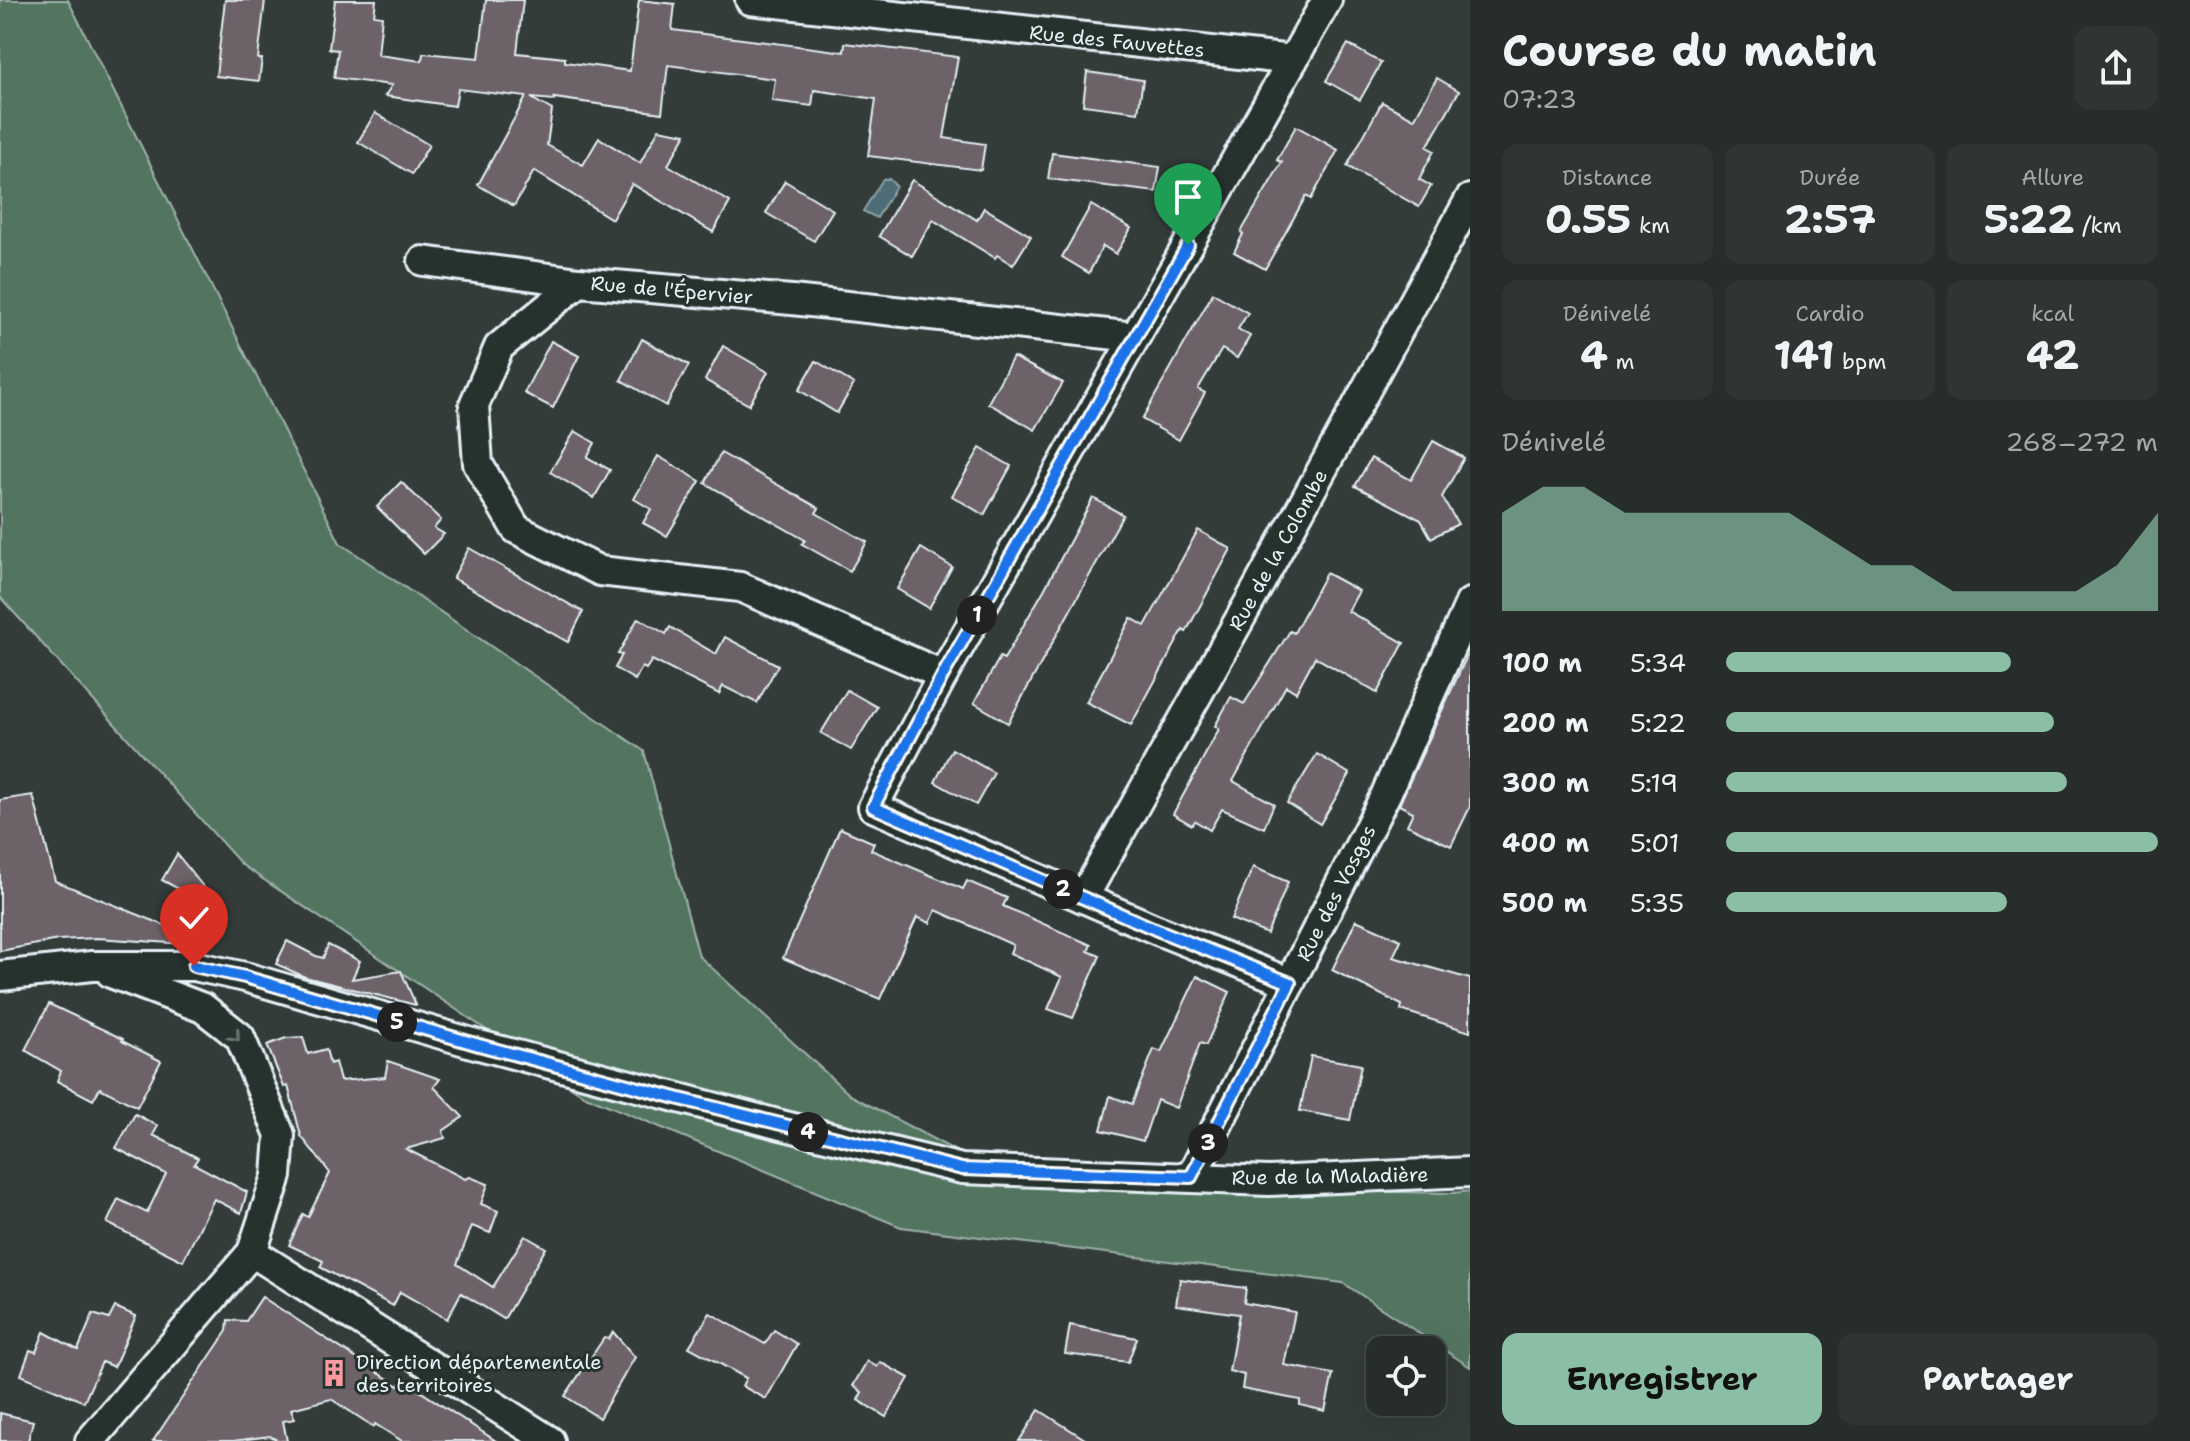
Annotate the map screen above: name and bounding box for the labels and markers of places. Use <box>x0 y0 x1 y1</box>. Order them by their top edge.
pin <box>1154 163 1222 245</box>
pin: 1 <box>957 595 997 635</box>
pin: 2 <box>1043 869 1083 909</box>
pin <box>160 884 228 966</box>
pin: 5 <box>377 1002 417 1042</box>
pin: 4 <box>788 1112 828 1152</box>
pin: 3 <box>1188 1123 1228 1163</box>
place label: Direction départementale des territoires <box>356 1349 602 1398</box>
building icon: Direction départementale des territoires <box>319 1358 349 1388</box>

